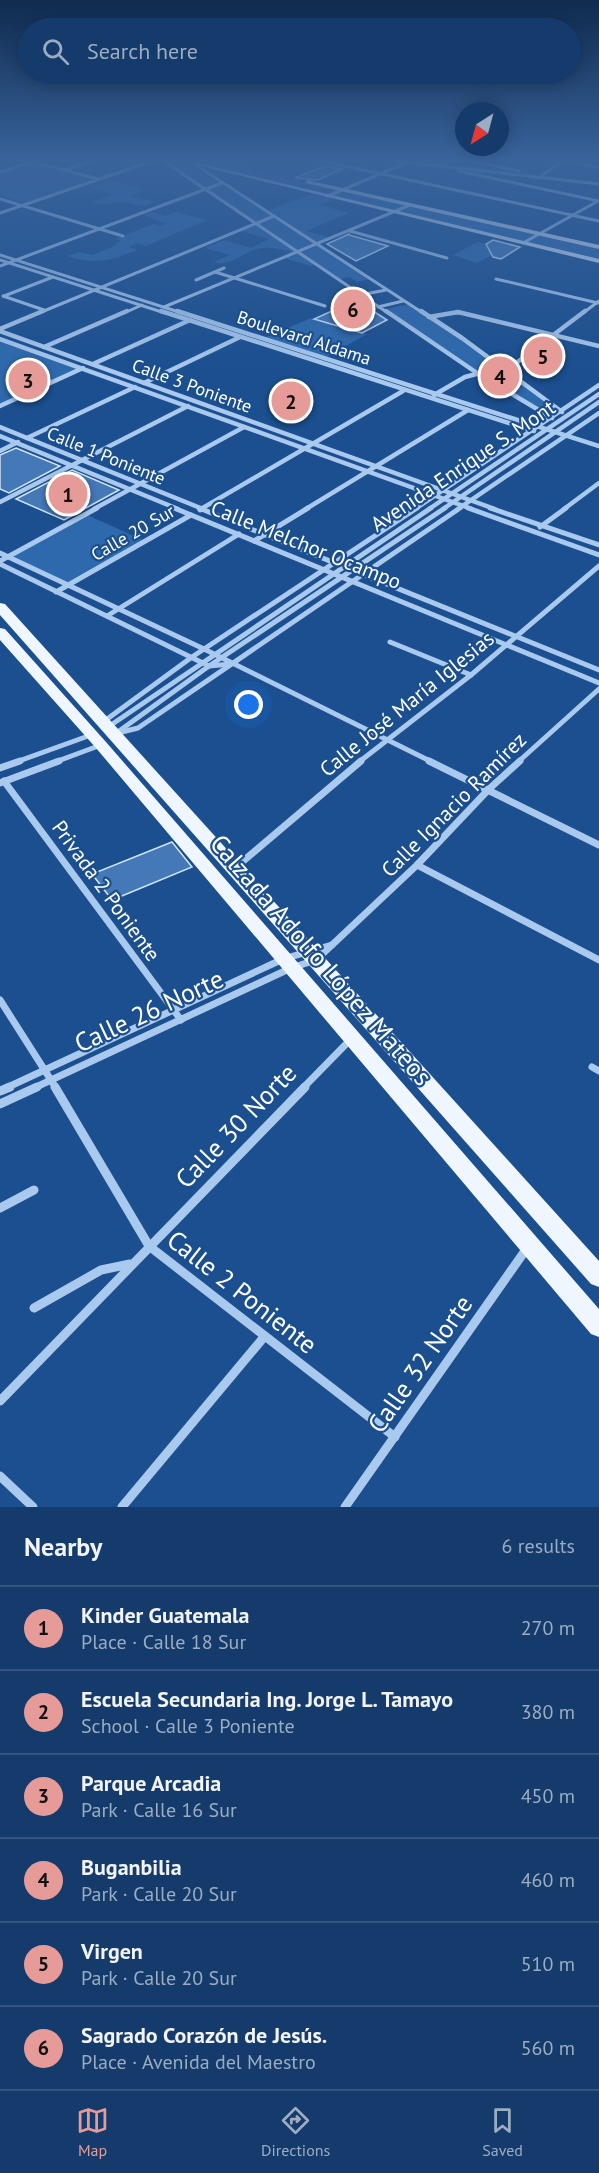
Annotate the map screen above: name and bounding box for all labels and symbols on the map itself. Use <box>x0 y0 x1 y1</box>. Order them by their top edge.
north arrow <box>455 102 509 156</box>
pin: 6 <box>334 286 372 332</box>
street label: Boulevard Aldama <box>234 305 374 370</box>
pin: 5 <box>524 334 562 378</box>
street label: Calle 3 Poniente <box>129 353 255 418</box>
pin: 4 <box>480 354 520 398</box>
pin: 3 <box>9 358 48 403</box>
pin: 2 <box>272 378 310 424</box>
street label: Avenida Enrique S. Mont <box>365 394 560 537</box>
street label: Calle 1 Poniente <box>44 421 169 490</box>
pin: 1 <box>48 472 88 516</box>
street label: Calle Melchor Ocampo <box>207 494 405 595</box>
street label: Calle 20 Sur <box>87 499 179 566</box>
street label: Calle José María Iglesias <box>314 625 499 782</box>
your location <box>234 690 263 719</box>
street label: Calle Ignacio Ramírez <box>375 726 532 883</box>
street label: Privada 2 Poniente <box>46 815 167 966</box>
street label: Calzada Adolfo López Mateos <box>203 827 440 1092</box>
street label: Calle 26 Norte <box>69 962 229 1059</box>
street label: Calle 30 Norte <box>168 1056 303 1195</box>
street label: Calle 2 Poniente <box>161 1223 324 1361</box>
street label: Calle 32 Norte <box>360 1288 479 1439</box>

